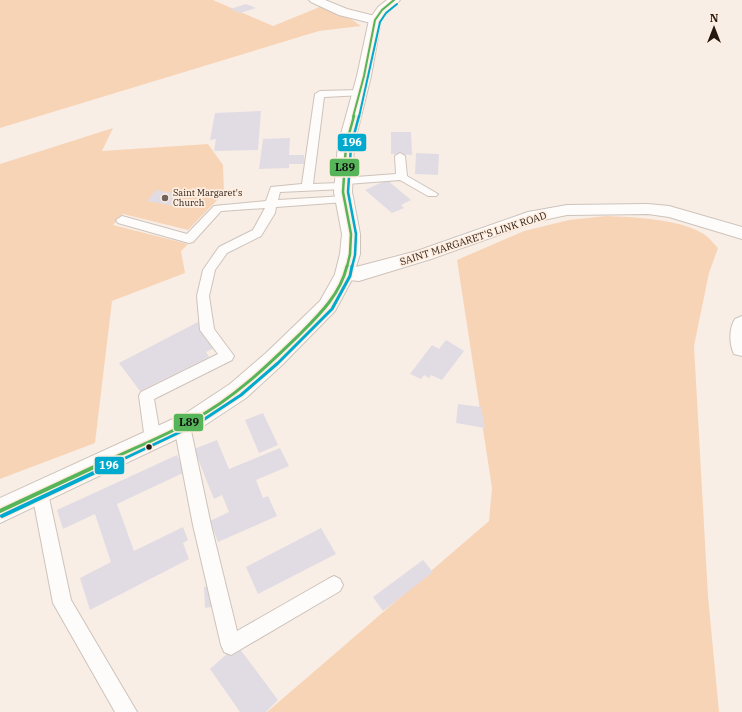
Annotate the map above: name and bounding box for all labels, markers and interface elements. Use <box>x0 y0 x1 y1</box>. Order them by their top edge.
north arrow <box>694 8 734 48</box>
text: N <box>710 11 719 25</box>
line badge: 196 <box>337 133 367 152</box>
text: 196 <box>342 135 362 149</box>
line badge: L89 <box>329 158 360 177</box>
text: L89 <box>335 160 355 174</box>
place label: Saint Margaret's Church <box>173 187 242 208</box>
marker: Saint Margaret's Church <box>160 193 170 203</box>
street label: SAINT MARGARET'S LINK ROAD <box>398 209 548 268</box>
line badge: L89 <box>173 413 204 432</box>
text: L89 <box>179 415 199 429</box>
unlabelled marker <box>144 442 154 452</box>
line badge: 196 <box>94 456 125 475</box>
text: 196 <box>99 458 119 472</box>

